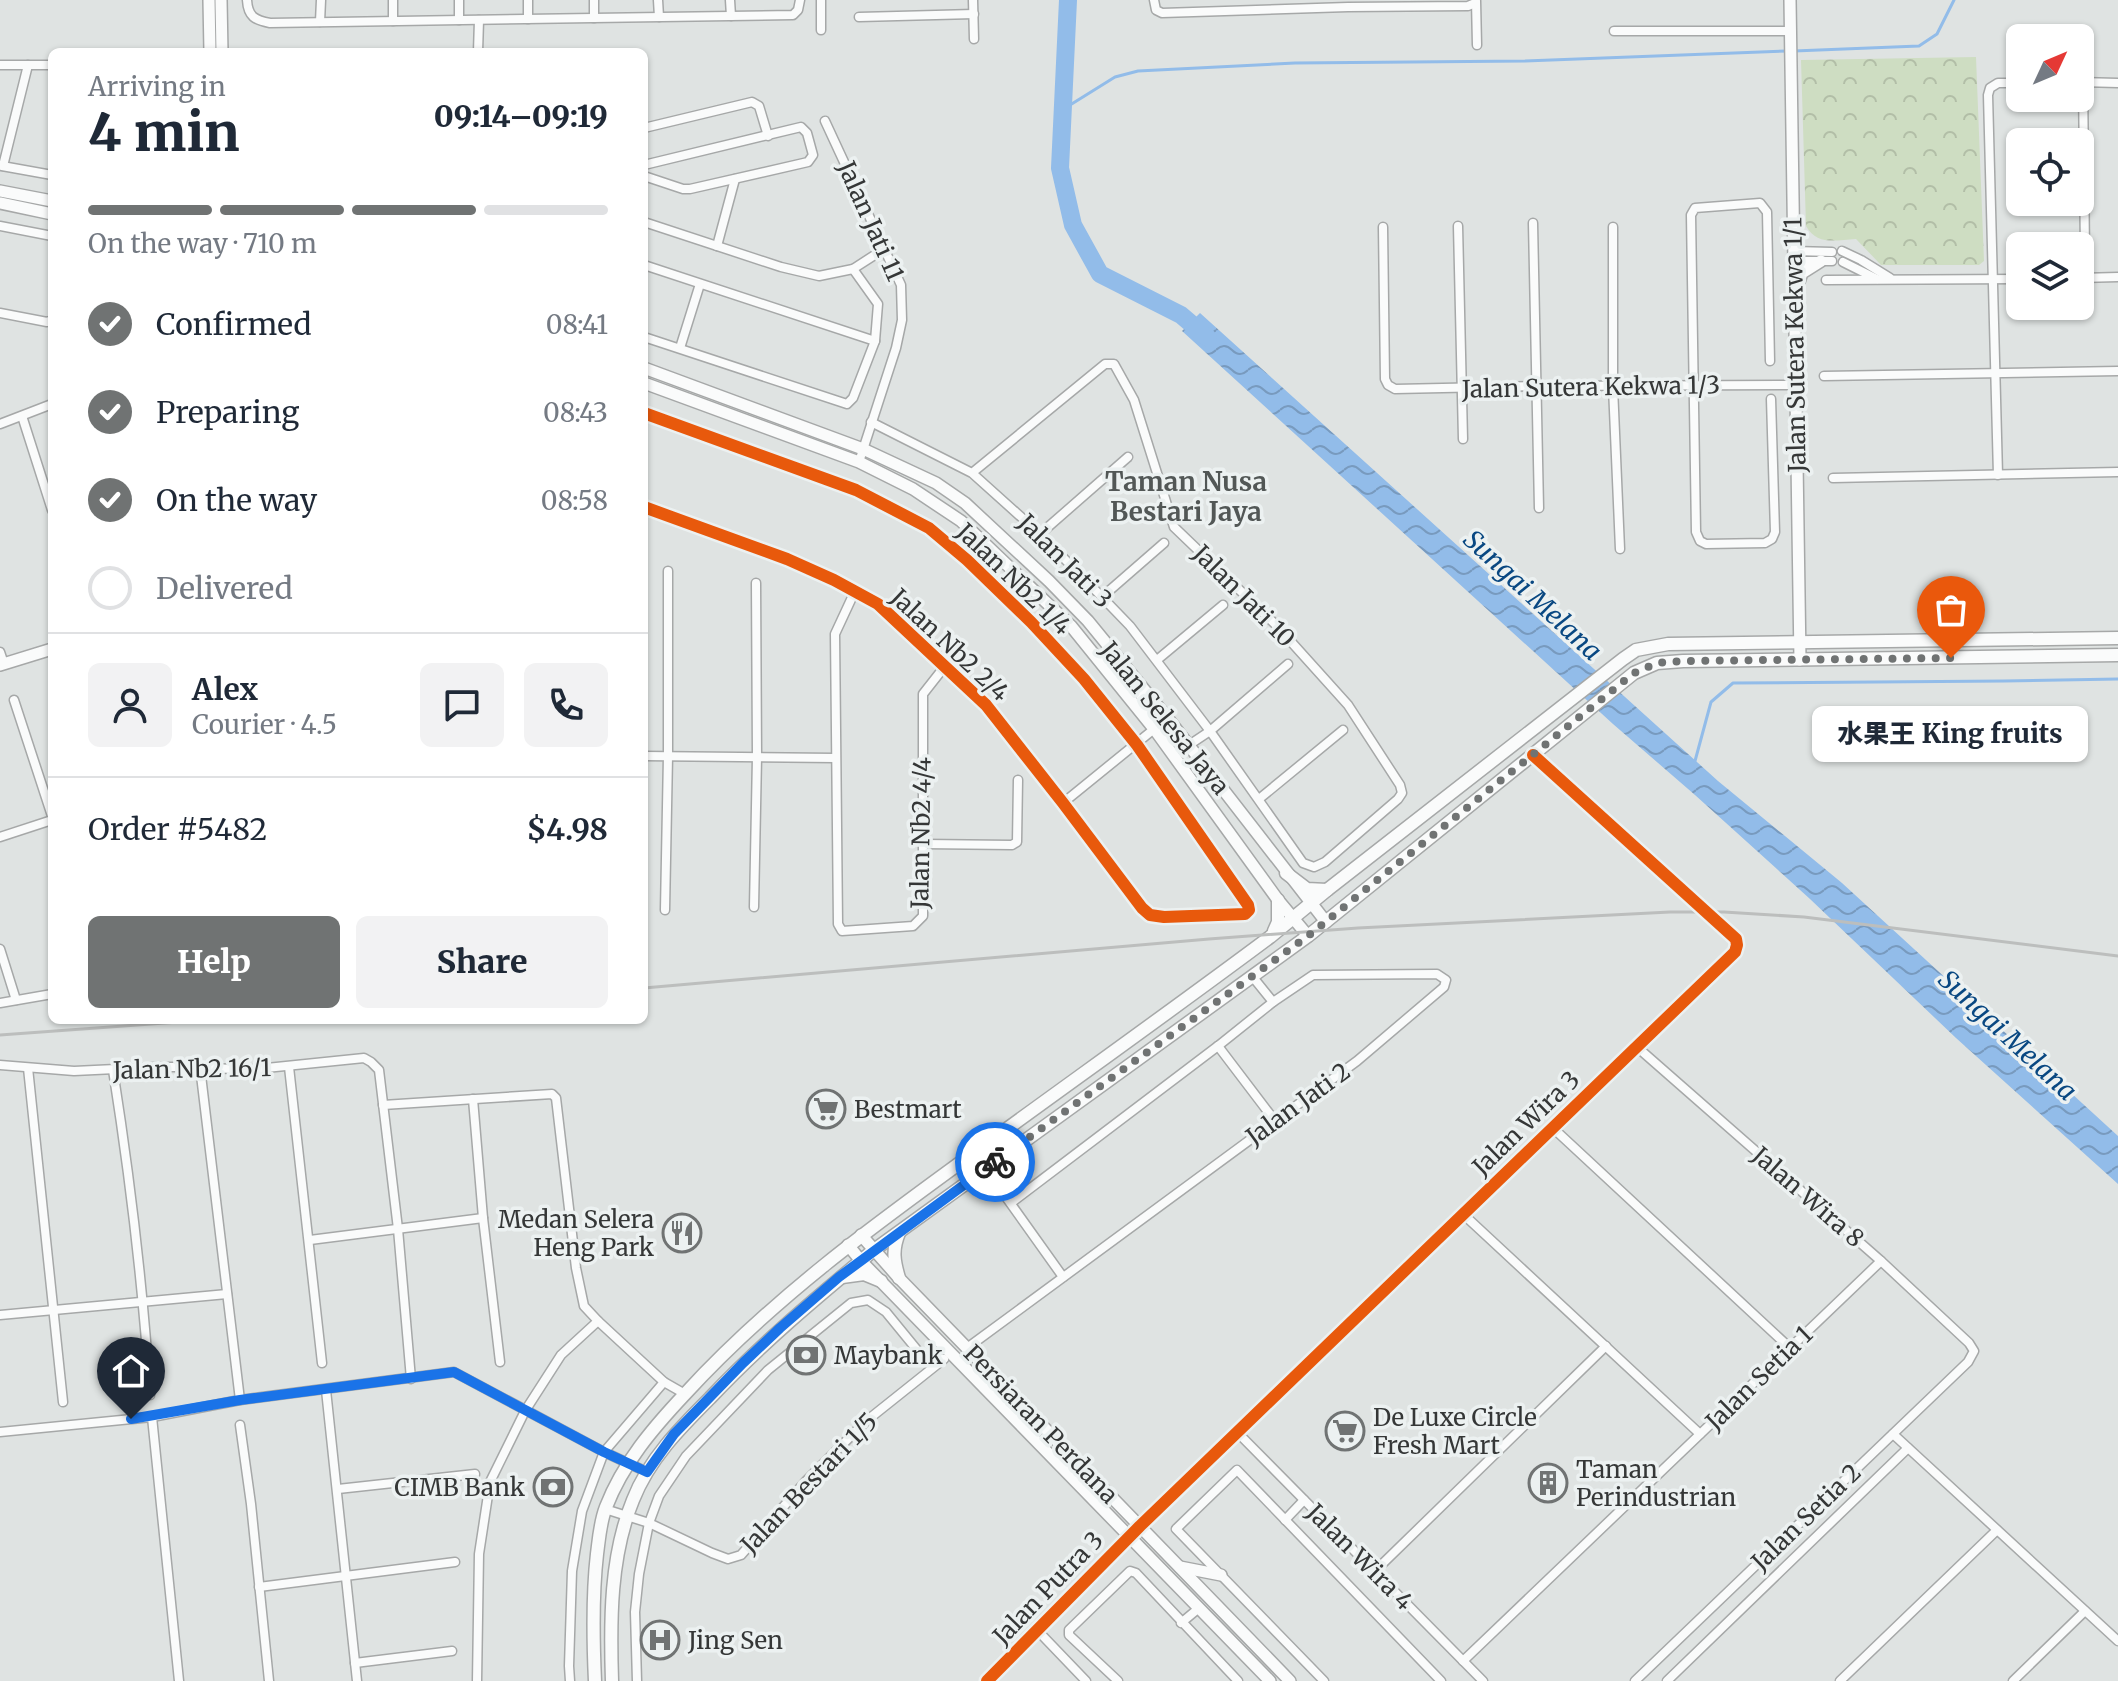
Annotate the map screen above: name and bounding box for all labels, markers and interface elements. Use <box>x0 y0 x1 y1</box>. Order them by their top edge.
north arrow <box>2006 24 2094 112</box>
map controls <box>2006 24 2094 320</box>
text: Arriving in <box>88 70 226 103</box>
text: 09:14–09:19 <box>434 97 608 135</box>
text: 4 min <box>88 100 240 165</box>
button: locate <box>2006 128 2094 216</box>
street label: Jalan Jati 11 <box>830 155 911 286</box>
street label: Jalan Sutera Kekwa 1/1 <box>1777 217 1813 474</box>
text: On the way · 710 m <box>88 227 317 260</box>
button: layers <box>2006 232 2094 320</box>
icon: check <box>88 302 132 346</box>
text: Confirmed <box>156 305 311 343</box>
text: 08:41 <box>546 308 608 341</box>
street label: Jalan Sutera Kekwa 1/3 <box>1461 369 1720 405</box>
icon: check <box>88 390 132 434</box>
text: Preparing <box>156 393 299 431</box>
text: 08:43 <box>543 396 608 429</box>
district label: Taman Nusa Bestari Jaya <box>1105 465 1267 528</box>
icon: check <box>88 478 132 522</box>
text: On the way <box>156 481 317 519</box>
text: 08:58 <box>541 484 608 517</box>
street label: Jalan Jati 3 <box>1011 507 1119 615</box>
street label: Jalan Nb2 1/4 <box>949 516 1078 642</box>
water label: Sungai Melana <box>1457 523 1609 667</box>
street label: Jalan Jati 10 <box>1186 538 1302 654</box>
text: Delivered <box>156 569 293 607</box>
pin <box>1917 576 1985 658</box>
street label: Jalan Nb2 2/4 <box>883 581 1016 708</box>
icon: bag <box>1929 588 1973 632</box>
street label: Jalan Selesa Jaya <box>1093 634 1236 801</box>
button: person <box>88 663 172 747</box>
button: chat <box>420 663 504 747</box>
button: phone <box>524 663 608 747</box>
text: Alex <box>192 670 258 708</box>
callout: 水果王 King fruits <box>1813 706 2089 762</box>
text: Courier · 4.5 <box>192 708 337 741</box>
text: 水果王 King fruits <box>1837 717 2063 750</box>
street label: Jalan Nb2 4/4 <box>904 757 938 910</box>
text: Order #5482 <box>88 810 267 848</box>
text: $4.98 <box>526 810 608 848</box>
button: Help <box>88 916 340 1008</box>
button: Share <box>356 916 608 1008</box>
water label: Sungai Melana <box>1932 963 2084 1107</box>
street label: Jalan Nb2 16/1 <box>111 1052 272 1086</box>
street label: Jalan Jati 2 <box>1239 1056 1356 1153</box>
street label: Jalan Wira 3 <box>1465 1064 1586 1183</box>
supermarket icon: Bestmart <box>805 1088 847 1130</box>
place label: Bestmart <box>854 1094 962 1125</box>
courier <box>955 1122 1035 1202</box>
street label: Jalan Wira 8 <box>1745 1139 1870 1254</box>
icon: bike <box>973 1140 1017 1184</box>
place label: Medan Selera Heng Park <box>498 1204 655 1263</box>
restaurant icon: Medan Selera Heng Park <box>661 1212 703 1254</box>
street label: Jalan Setia 1 <box>1698 1319 1819 1437</box>
bank icon: Maybank <box>785 1334 827 1376</box>
pin <box>97 1337 165 1419</box>
street label: Persiaran Perdana <box>957 1338 1125 1510</box>
place label: Maybank <box>834 1340 943 1371</box>
icon: home <box>109 1349 153 1393</box>
place label: De Luxe Circle Fresh Mart <box>1373 1402 1537 1461</box>
street label: Jalan Bestari 1/5 <box>733 1406 884 1561</box>
supermarket icon: De Luxe Circle Fresh Mart <box>1324 1410 1366 1452</box>
place label: Taman Perindustrian <box>1576 1454 1736 1513</box>
street label: Jalan Setia 2 <box>1744 1457 1867 1578</box>
building icon: Taman Perindustrian <box>1527 1462 1569 1504</box>
bank icon: CIMB Bank <box>532 1466 574 1508</box>
place label: CIMB Bank <box>394 1472 526 1503</box>
street label: Jalan Wira 4 <box>1299 1496 1420 1617</box>
street label: Jalan Putra 3 <box>986 1525 1110 1652</box>
hospital icon: Jing Sen <box>639 1619 681 1661</box>
place label: Jing Sen <box>687 1625 783 1656</box>

